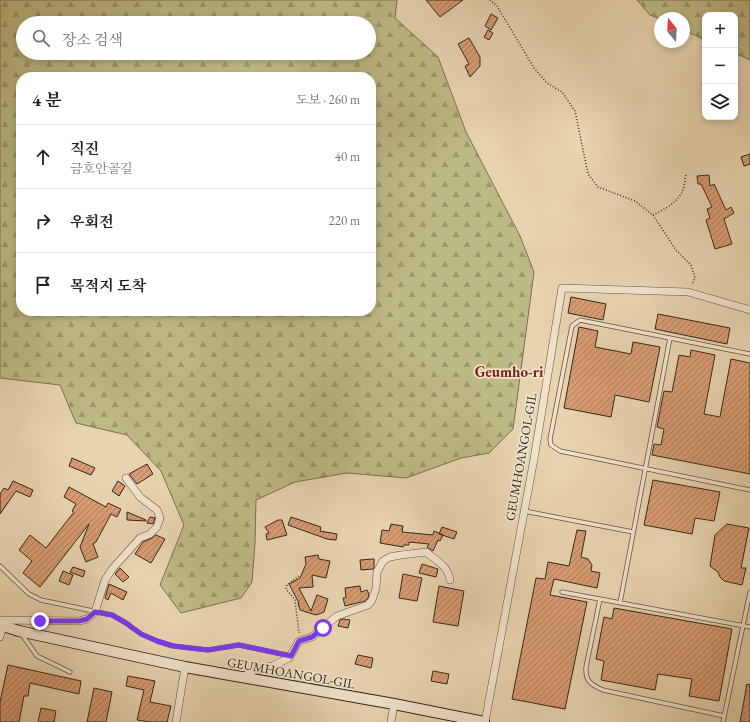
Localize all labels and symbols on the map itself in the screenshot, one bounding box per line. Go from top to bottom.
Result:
north arrow [654,12,690,48]
district label: Geumho-ri [475,362,544,381]
street label: GEUMHOANGOL-GIL [501,391,541,522]
route end [31,612,49,630]
route start [314,619,332,637]
street label: GEUMHOANGOL-GIL [226,653,357,693]

